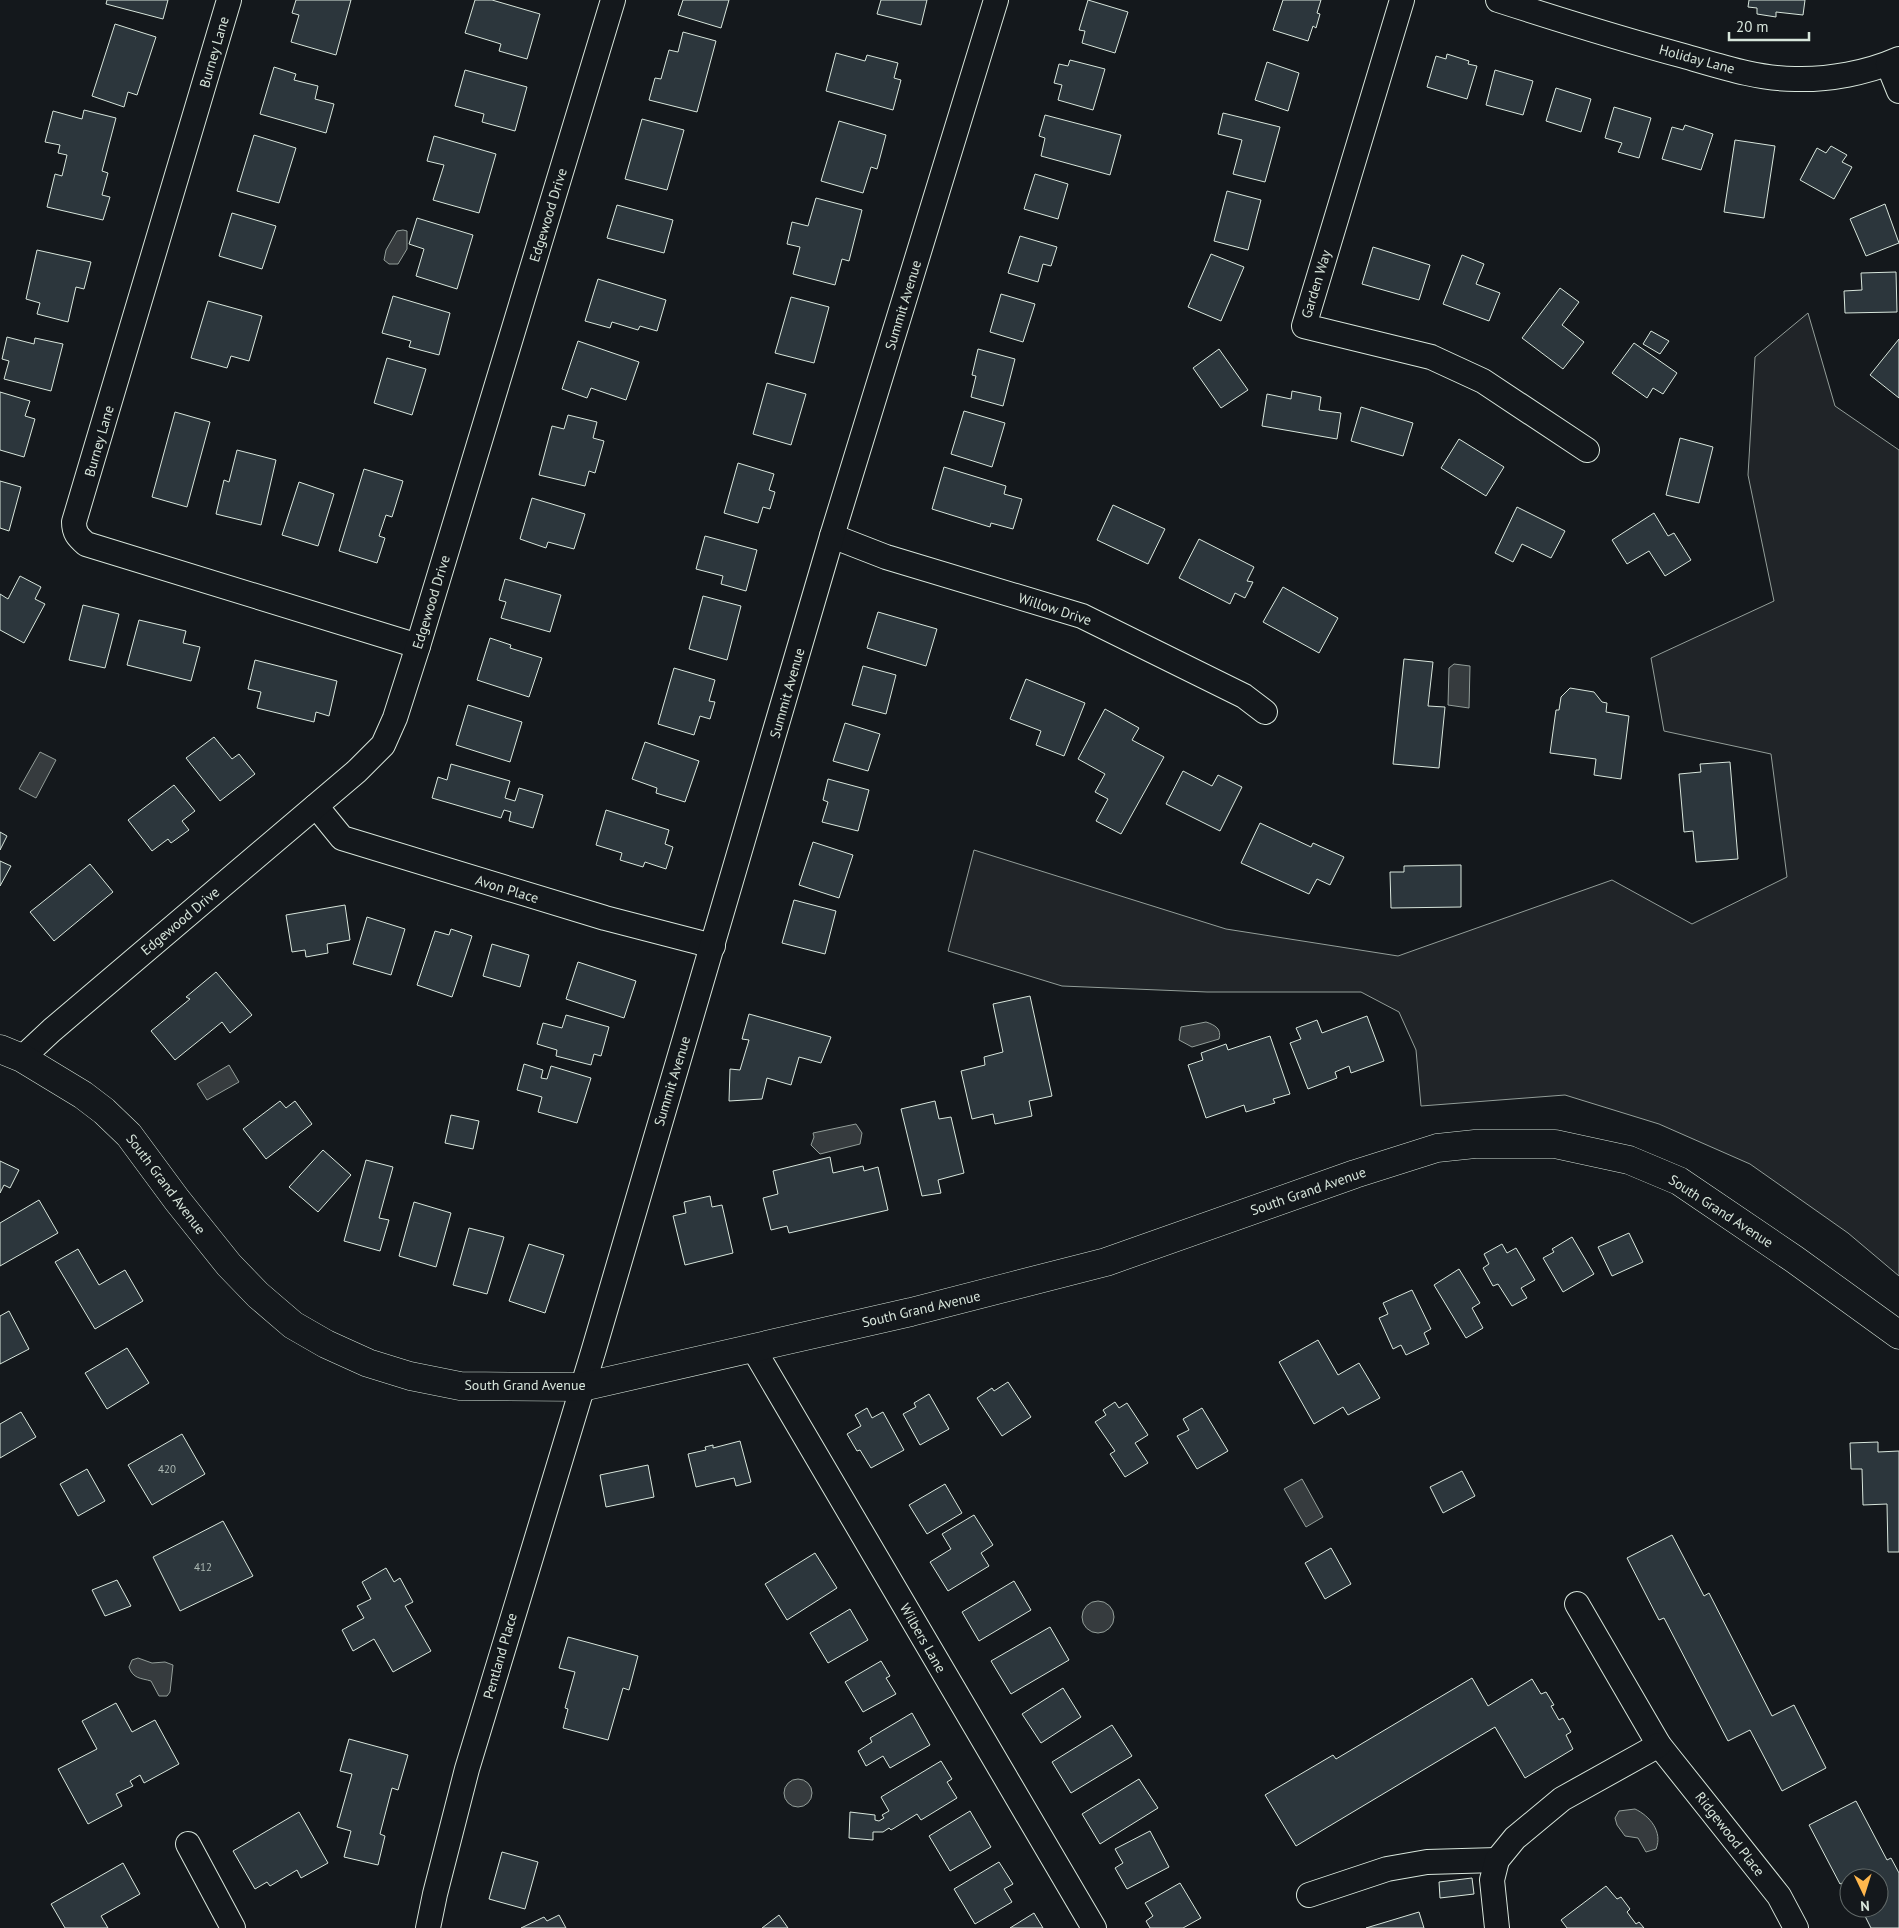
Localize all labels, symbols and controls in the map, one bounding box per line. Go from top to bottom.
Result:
scale bar [1729,10,1809,42]
street label: Burney Lane [195,14,233,90]
text: 20 m [1736,17,1769,36]
street label: Holiday Lane [1657,40,1737,78]
street label: Edgewood Drive [525,166,571,264]
street label: Garden Way [1297,247,1335,320]
street label: Summit Avenue [881,258,925,352]
street label: Burney Lane [80,403,118,479]
street label: Edgewood Drive [408,553,454,651]
street label: Willow Drive [1016,589,1094,629]
street label: Summit Avenue [765,646,809,740]
street label: Avon Place [473,871,541,907]
street label: Edgewood Drive [137,883,223,959]
street label: Summit Avenue [650,1034,694,1128]
street label: South Grand Avenue [122,1130,210,1238]
street label: South Grand Avenue [1248,1163,1368,1219]
street label: South Grand Avenue [1665,1170,1777,1252]
street label: South Grand Avenue [860,1287,982,1331]
street label: South Grand Avenue [464,1376,586,1394]
house number: 420 [158,1462,176,1476]
house number: 412 [194,1560,212,1574]
street label: Wilbers Lane [896,1600,950,1676]
street label: Pentland Place [479,1611,521,1701]
street label: Ridgewood Place [1691,1788,1769,1880]
north arrow [1839,1868,1889,1918]
text: N [1860,1897,1870,1915]

